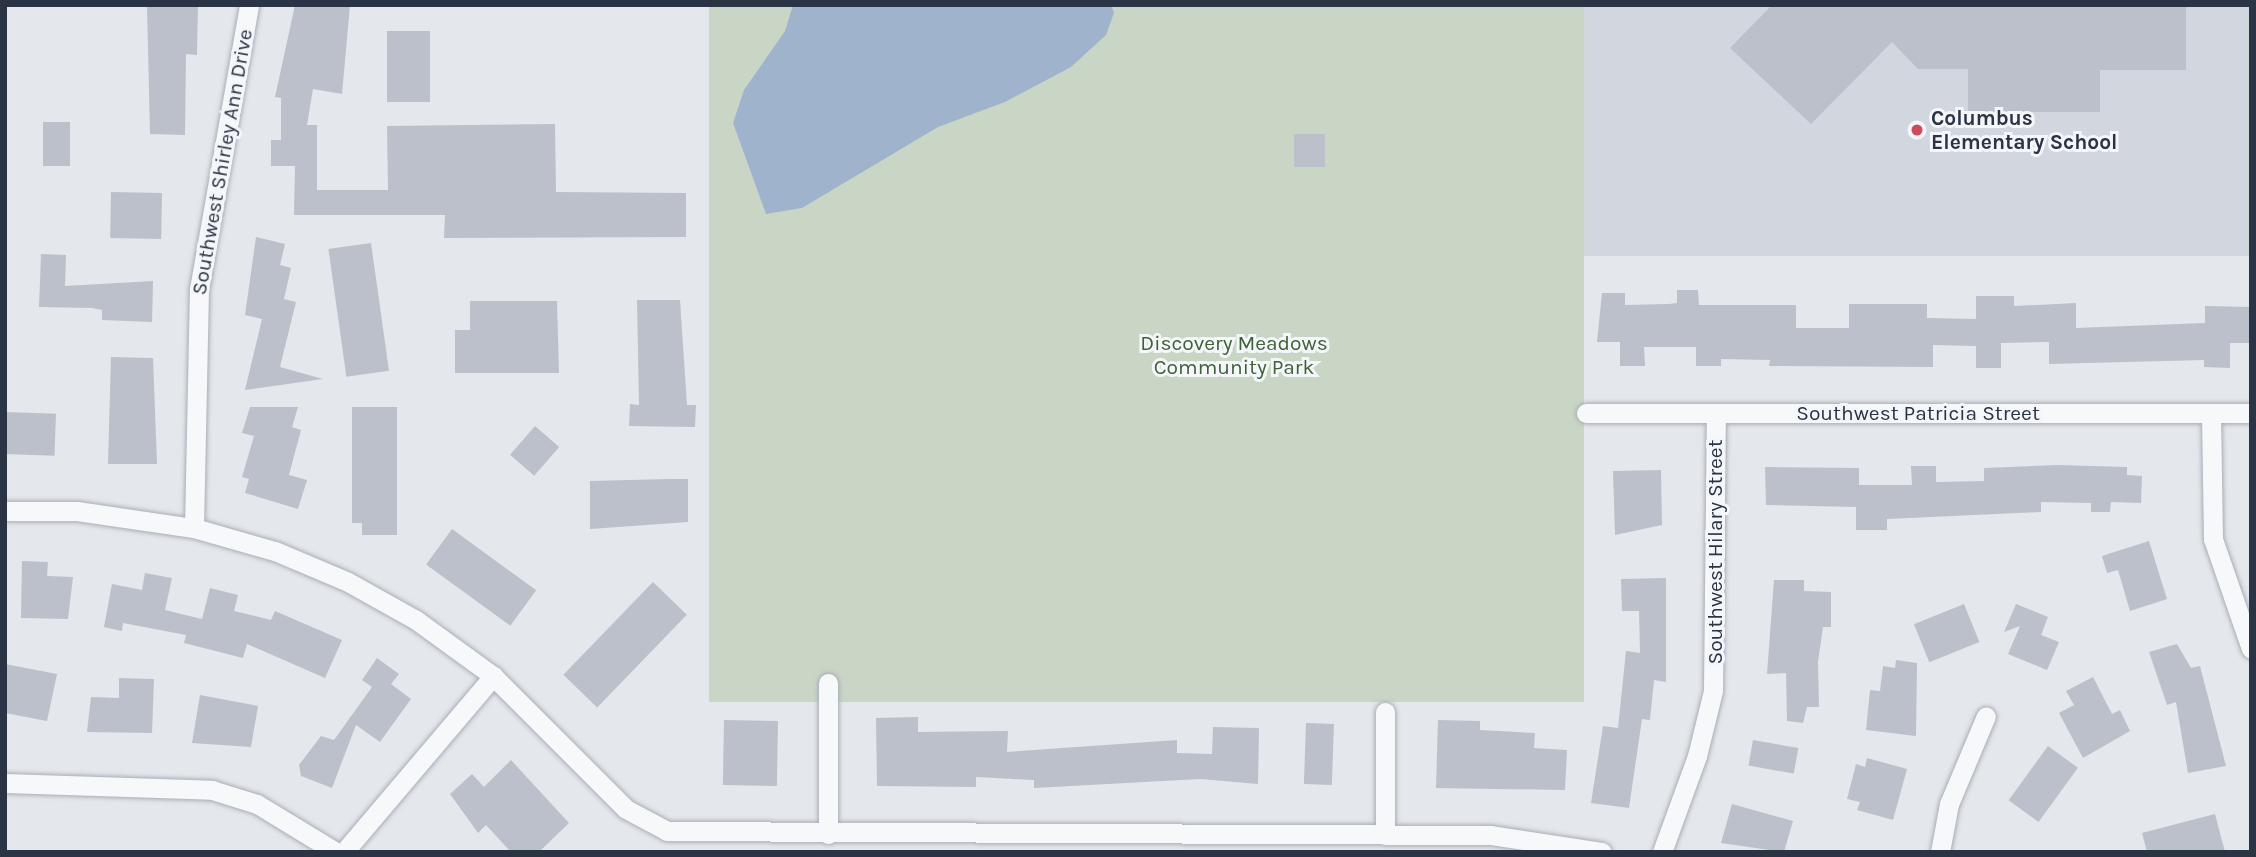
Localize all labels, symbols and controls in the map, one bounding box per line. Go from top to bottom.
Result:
street label: Southwest Shirley Ann Drive [186,27,258,297]
place label: Columbus Elementary School [1931,105,2117,155]
marker: Columbus Elementary School [1909,122,1925,138]
park label: Discovery Meadows Community Park [1140,330,1328,380]
street label: Southwest Patricia Street [1796,400,2040,426]
street label: Southwest Hilary Street [1702,439,1728,665]

